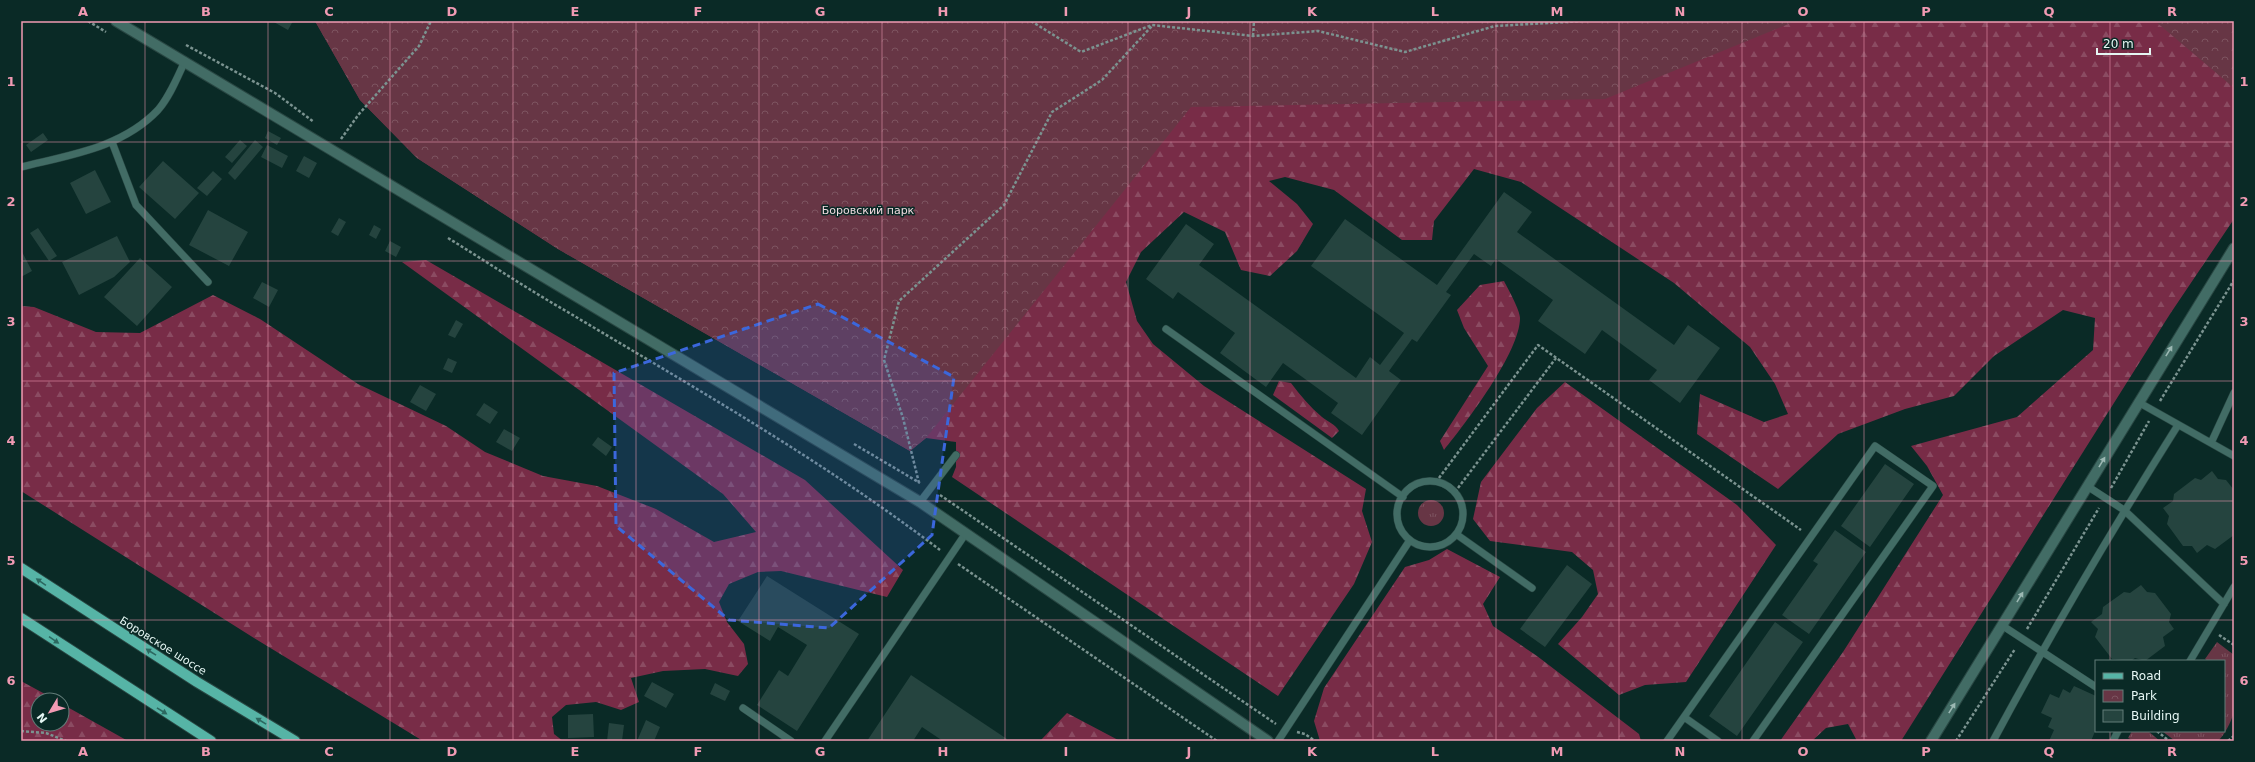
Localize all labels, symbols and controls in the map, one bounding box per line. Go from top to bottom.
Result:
text: A [78,4,88,19]
text: B [201,4,211,19]
text: C [324,4,334,19]
text: D [447,4,458,19]
text: E [571,4,579,19]
text: F [694,4,702,19]
text: G [815,4,825,19]
text: H [938,4,948,19]
text: I [1064,4,1068,19]
text: J [1186,4,1191,19]
text: K [1307,4,1318,19]
text: L [1431,4,1439,19]
text: M [1551,4,1563,19]
text: N [1675,4,1685,19]
text: O [1797,4,1809,19]
text: P [1921,4,1931,19]
text: Q [2043,4,2055,19]
text: R [2167,4,2177,19]
scale bar [2097,30,2150,56]
text: 20 m [2103,37,2134,51]
text: 1 [6,74,16,89]
text: 1 [2239,74,2249,89]
text: 2 [6,194,16,209]
text: 2 [2239,194,2249,209]
park label: Боровский парк [822,204,915,217]
text: 3 [6,314,16,329]
text: 3 [2239,314,2249,329]
one-way arrow [2166,345,2173,357]
text: 4 [6,433,16,448]
text: 4 [2239,433,2249,448]
one-way arrow [2098,456,2105,468]
text: 5 [6,553,16,568]
text: 5 [2239,553,2249,568]
one-way arrow [36,578,47,586]
one-way arrow [2017,591,2024,603]
street label: Боровское шоссе [117,614,209,678]
one-way arrow [48,636,59,644]
one-way arrow [145,649,157,656]
legend [2095,660,2225,732]
text: Road [2131,669,2161,683]
text: 6 [6,673,16,688]
text: 6 [2239,673,2249,688]
text: Park [2131,689,2157,703]
north arrow [30,692,70,732]
one-way arrow [1948,703,1956,713]
one-way arrow [157,707,167,715]
text: Building [2131,709,2180,723]
text: N [35,710,50,725]
one-way arrow [255,717,267,724]
text: A [78,744,88,759]
text: B [201,744,211,759]
text: C [324,744,334,759]
text: D [447,744,458,759]
text: E [571,744,579,759]
text: F [694,744,702,759]
text: G [815,744,825,759]
text: H [938,744,948,759]
text: I [1064,744,1068,759]
text: J [1186,744,1191,759]
text: K [1307,744,1318,759]
text: L [1431,744,1439,759]
text: M [1551,744,1563,759]
text: N [1675,744,1685,759]
text: O [1797,744,1809,759]
text: P [1921,744,1931,759]
text: Q [2043,744,2055,759]
text: R [2167,744,2177,759]

